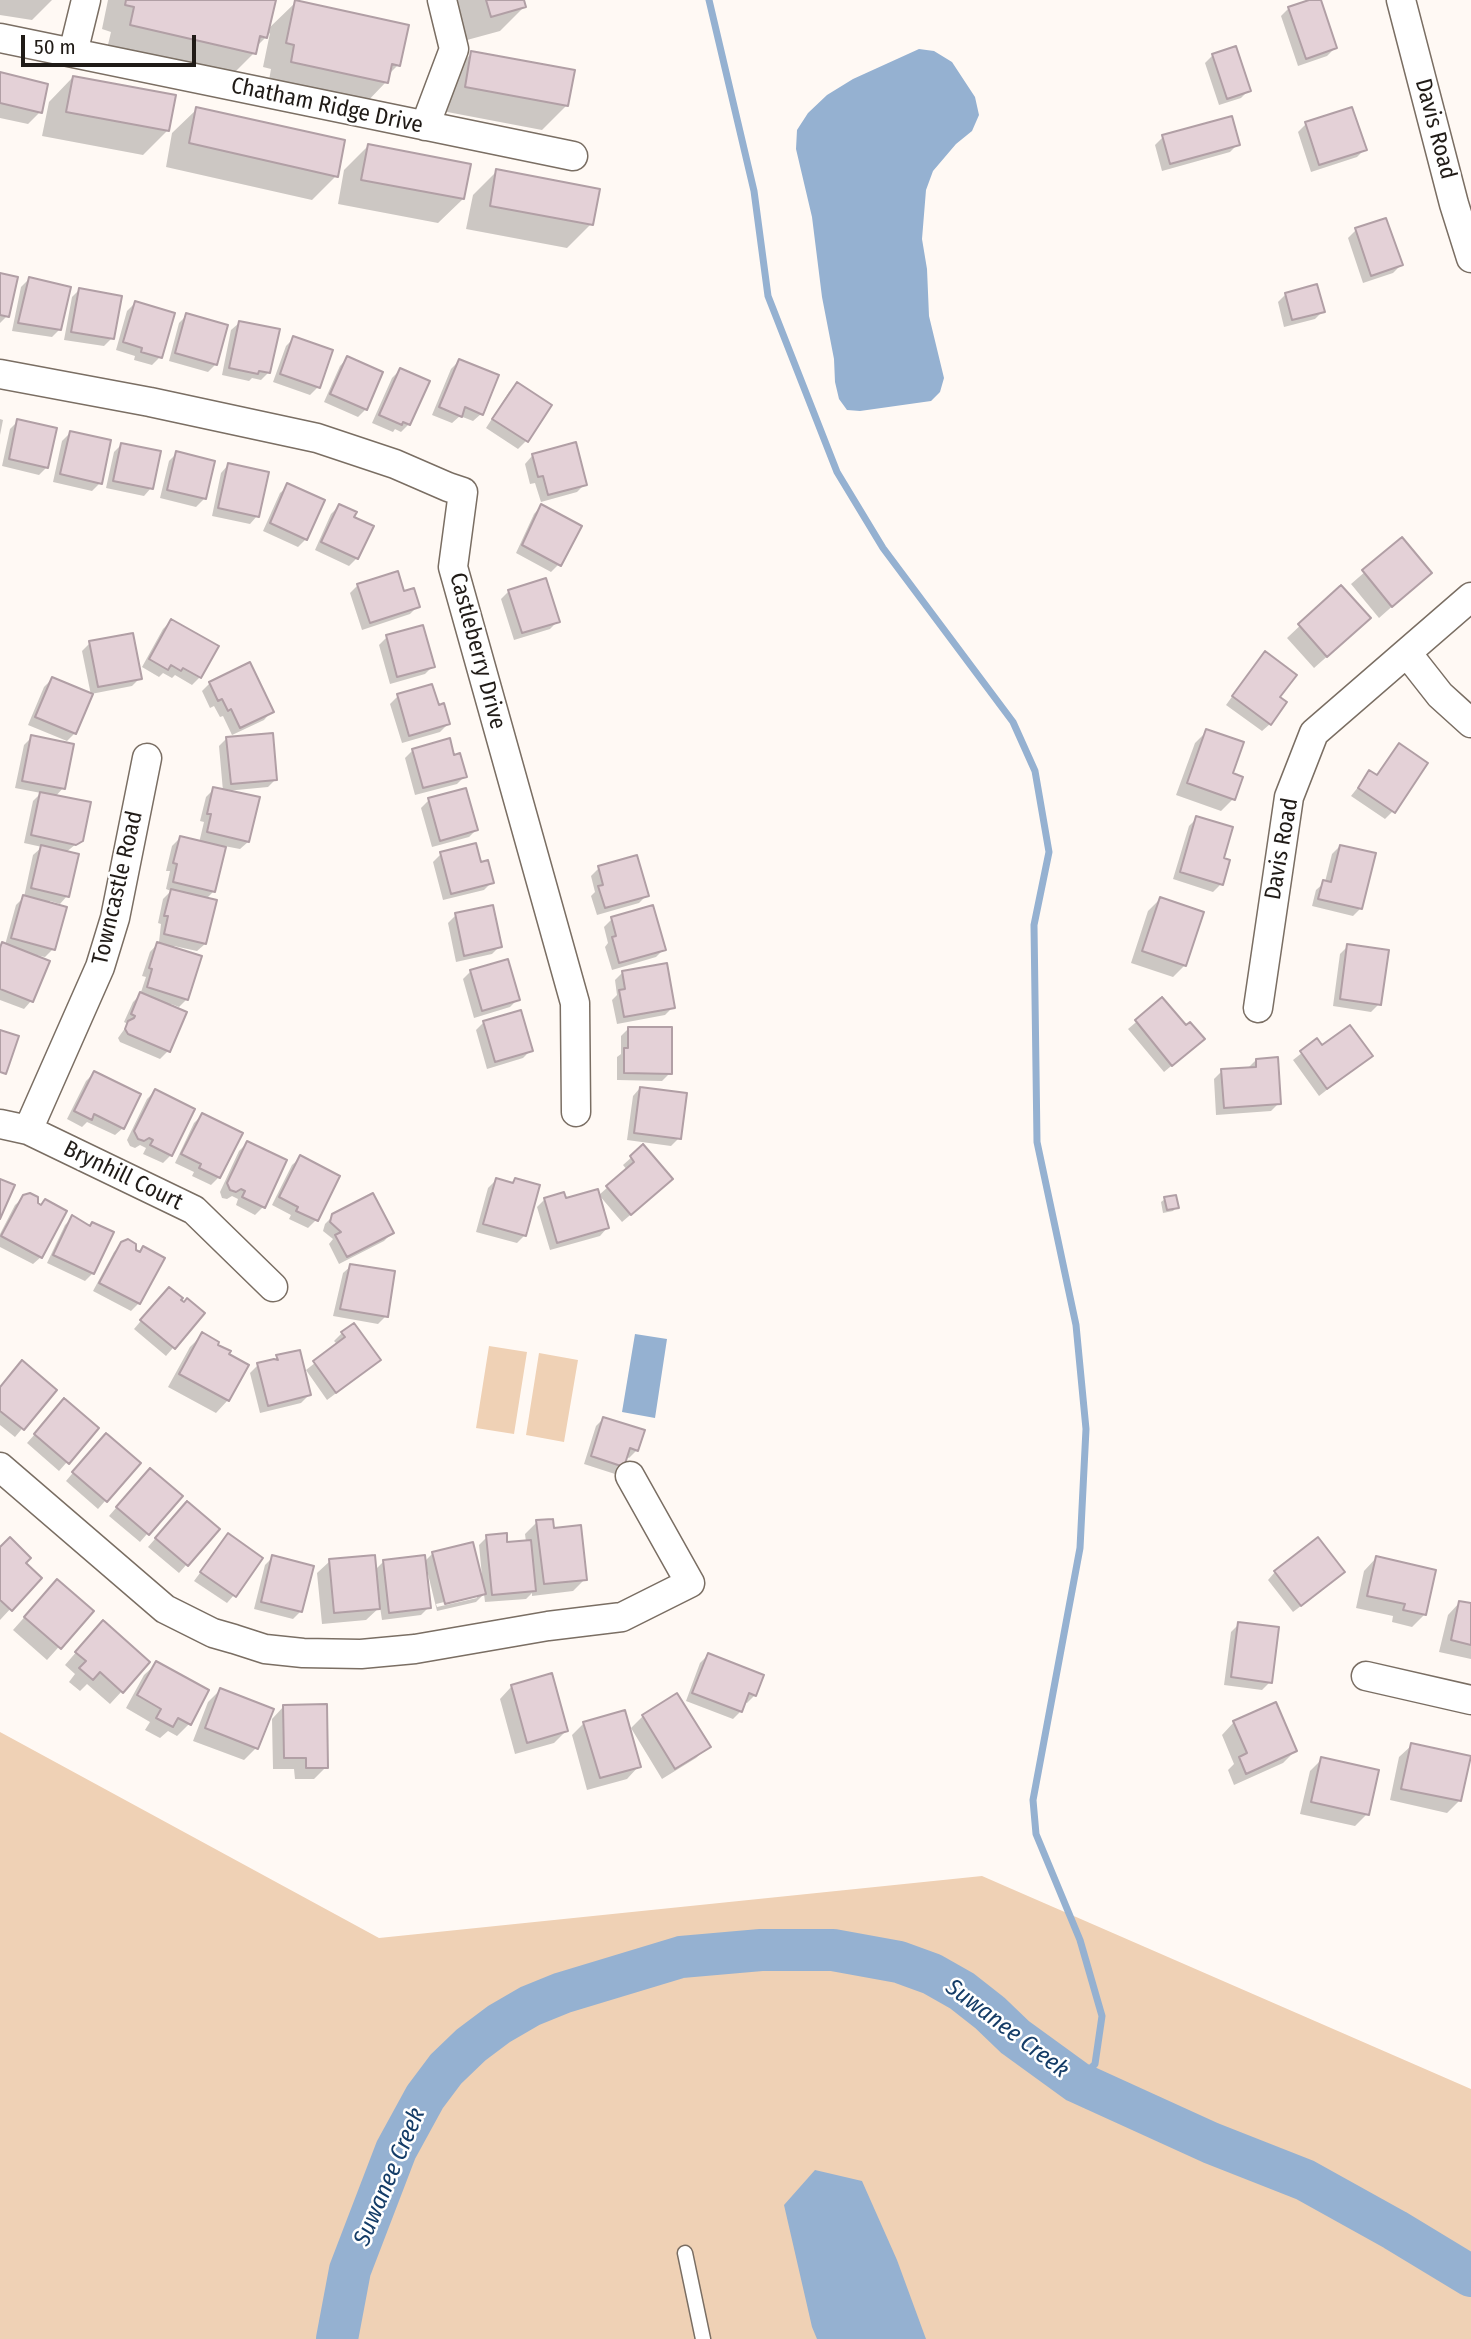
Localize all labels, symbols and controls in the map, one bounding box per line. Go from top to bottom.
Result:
scale bar [24,21,200,65]
text: 50 m [34,34,76,60]
street label: Chatham Ridge Drive [229,72,425,140]
street label: Davis Road [1408,76,1462,182]
street label: Castleberry Drive [443,570,511,732]
street label: Davis Road [1259,796,1305,902]
street label: Towncastle Road [87,808,149,968]
street label: Brynhill Court [59,1135,187,1217]
water label: Suwanee Creek [940,1973,1074,2085]
water label: Suwanee Creek [348,2104,432,2250]

